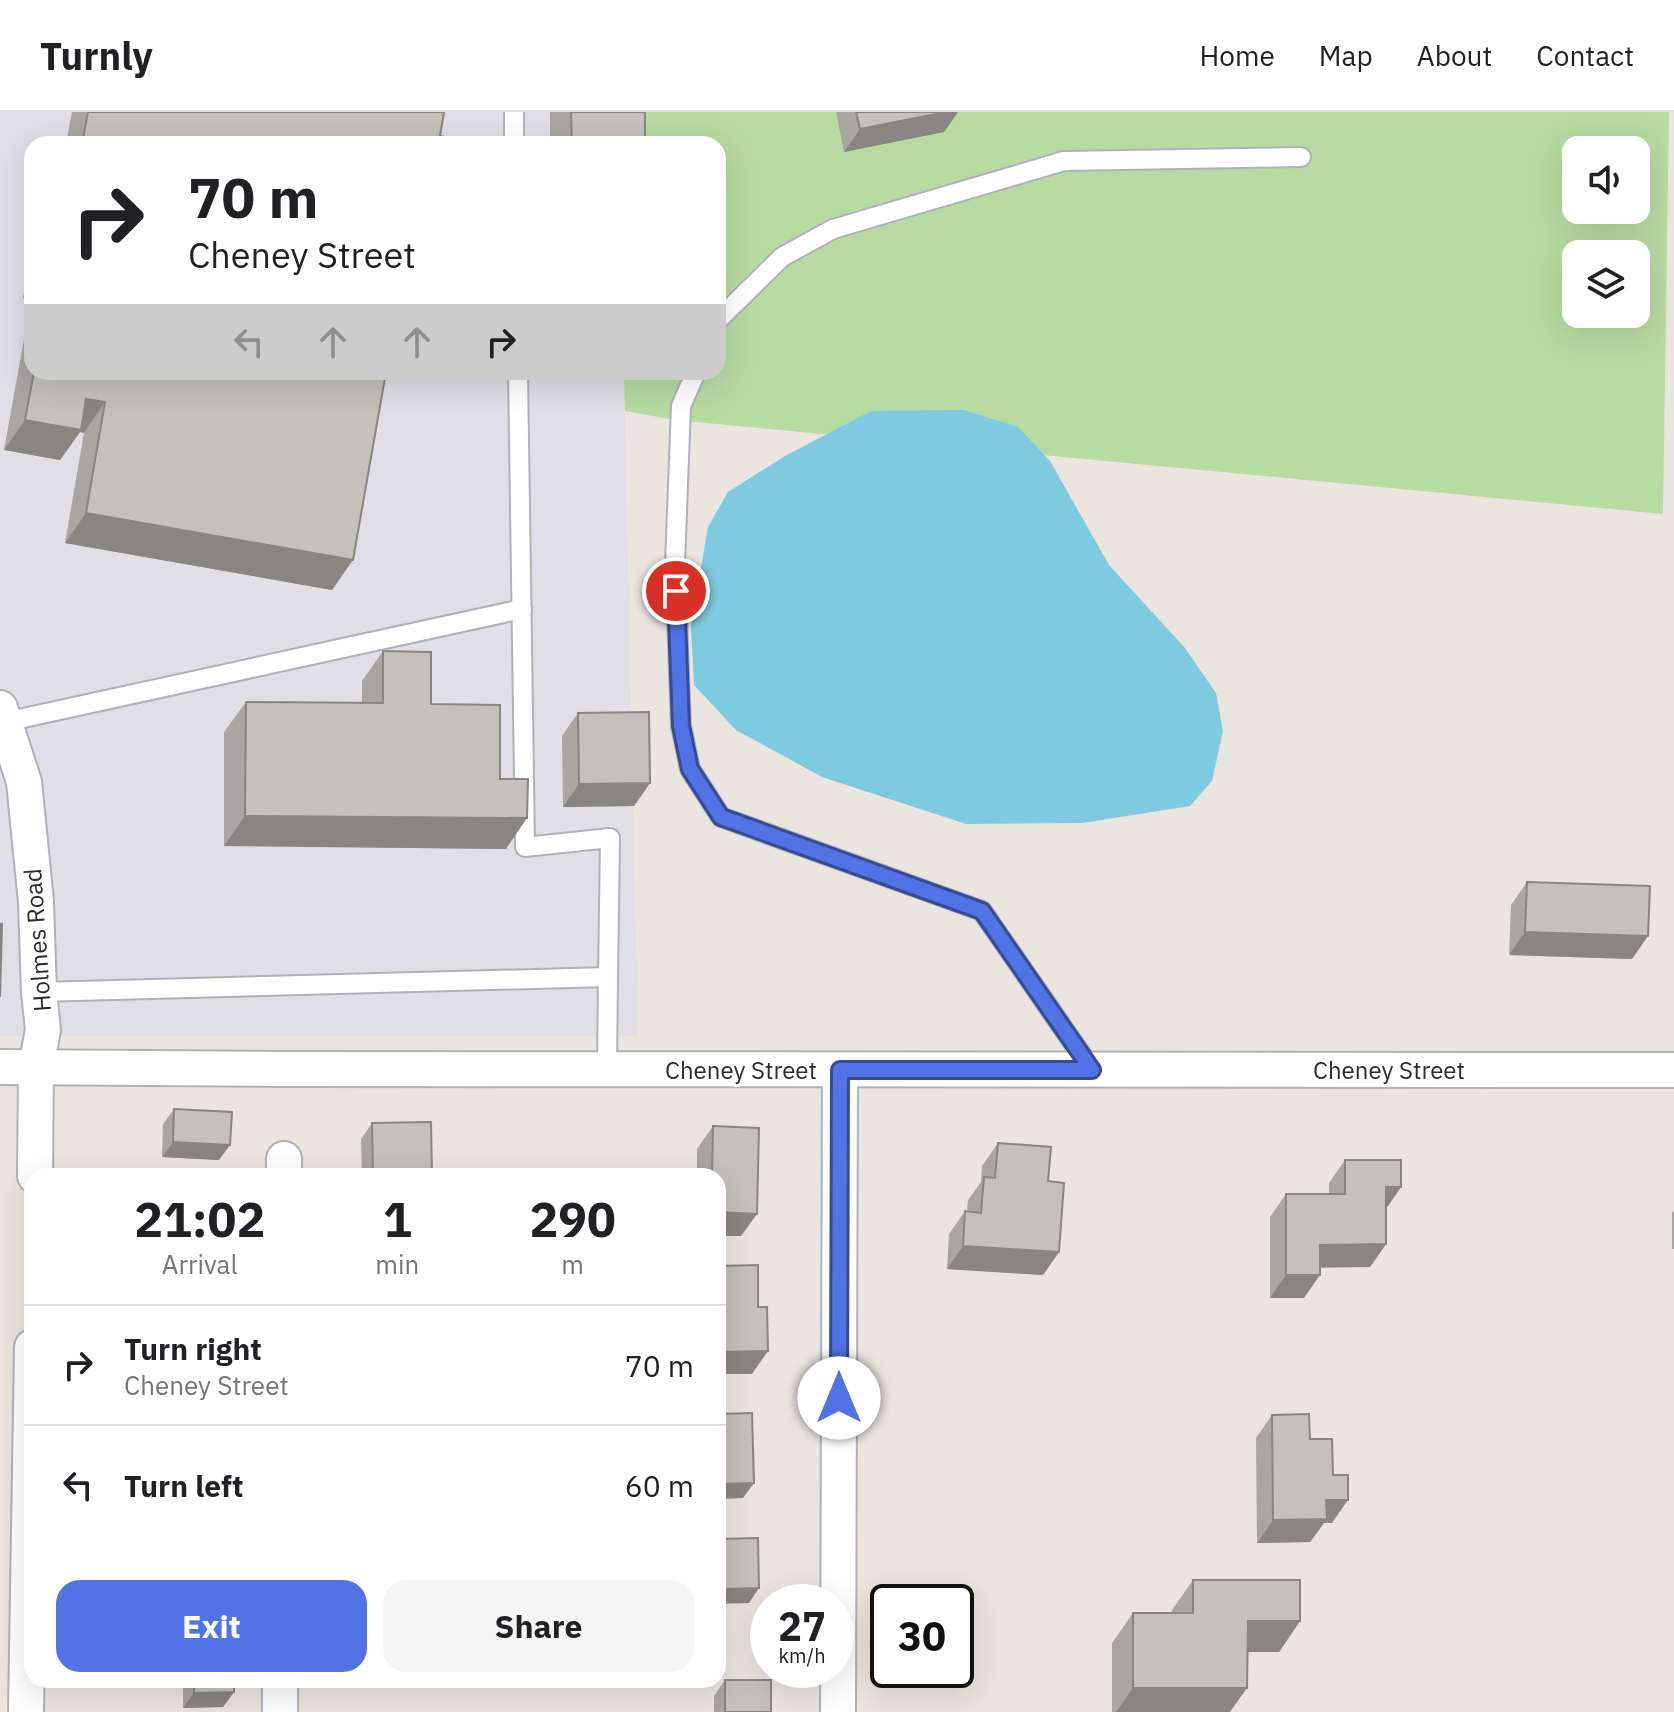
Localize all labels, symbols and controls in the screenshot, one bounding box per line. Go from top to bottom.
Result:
text: Turnly [40,31,153,80]
text: Home [1199,37,1275,74]
text: Map [1319,37,1373,74]
text: About [1417,37,1492,74]
text: Contact [1536,37,1634,74]
map controls [1562,136,1650,328]
button: sound [1562,136,1650,224]
text: 70 m [188,161,318,233]
icon: right [56,168,160,272]
text: Cheney Street [188,231,416,278]
button: layers [1562,240,1650,328]
icon: left [227,320,271,364]
icon: ahead [311,320,355,364]
icon: ahead [395,320,439,364]
icon: right [479,320,523,364]
pin [642,557,710,625]
icon: arrive [654,569,698,613]
street label: Holmes Road [16,867,58,1013]
street label: Cheney Street [665,1054,817,1086]
street label: Cheney Street [1313,1054,1465,1086]
text: 21:02 [134,1188,265,1250]
text: 1 [383,1188,412,1250]
text: 290 [529,1188,616,1250]
text: Arrival [162,1247,238,1281]
text: min [375,1247,419,1281]
text: m [561,1247,584,1281]
text: Turn right [124,1329,262,1368]
icon: right [56,1343,100,1387]
text: 70 m [625,1346,694,1385]
position arrow [797,1356,881,1440]
text: Cheney Street [124,1368,289,1402]
icon: left [56,1463,100,1507]
text: Turn left [124,1466,243,1505]
text: 60 m [625,1466,694,1505]
button: Exit [56,1580,367,1672]
button: Share [383,1580,694,1672]
speed limit sign: 30 [870,1584,974,1688]
text: 27 [778,1600,826,1652]
text: km/h [778,1642,826,1669]

